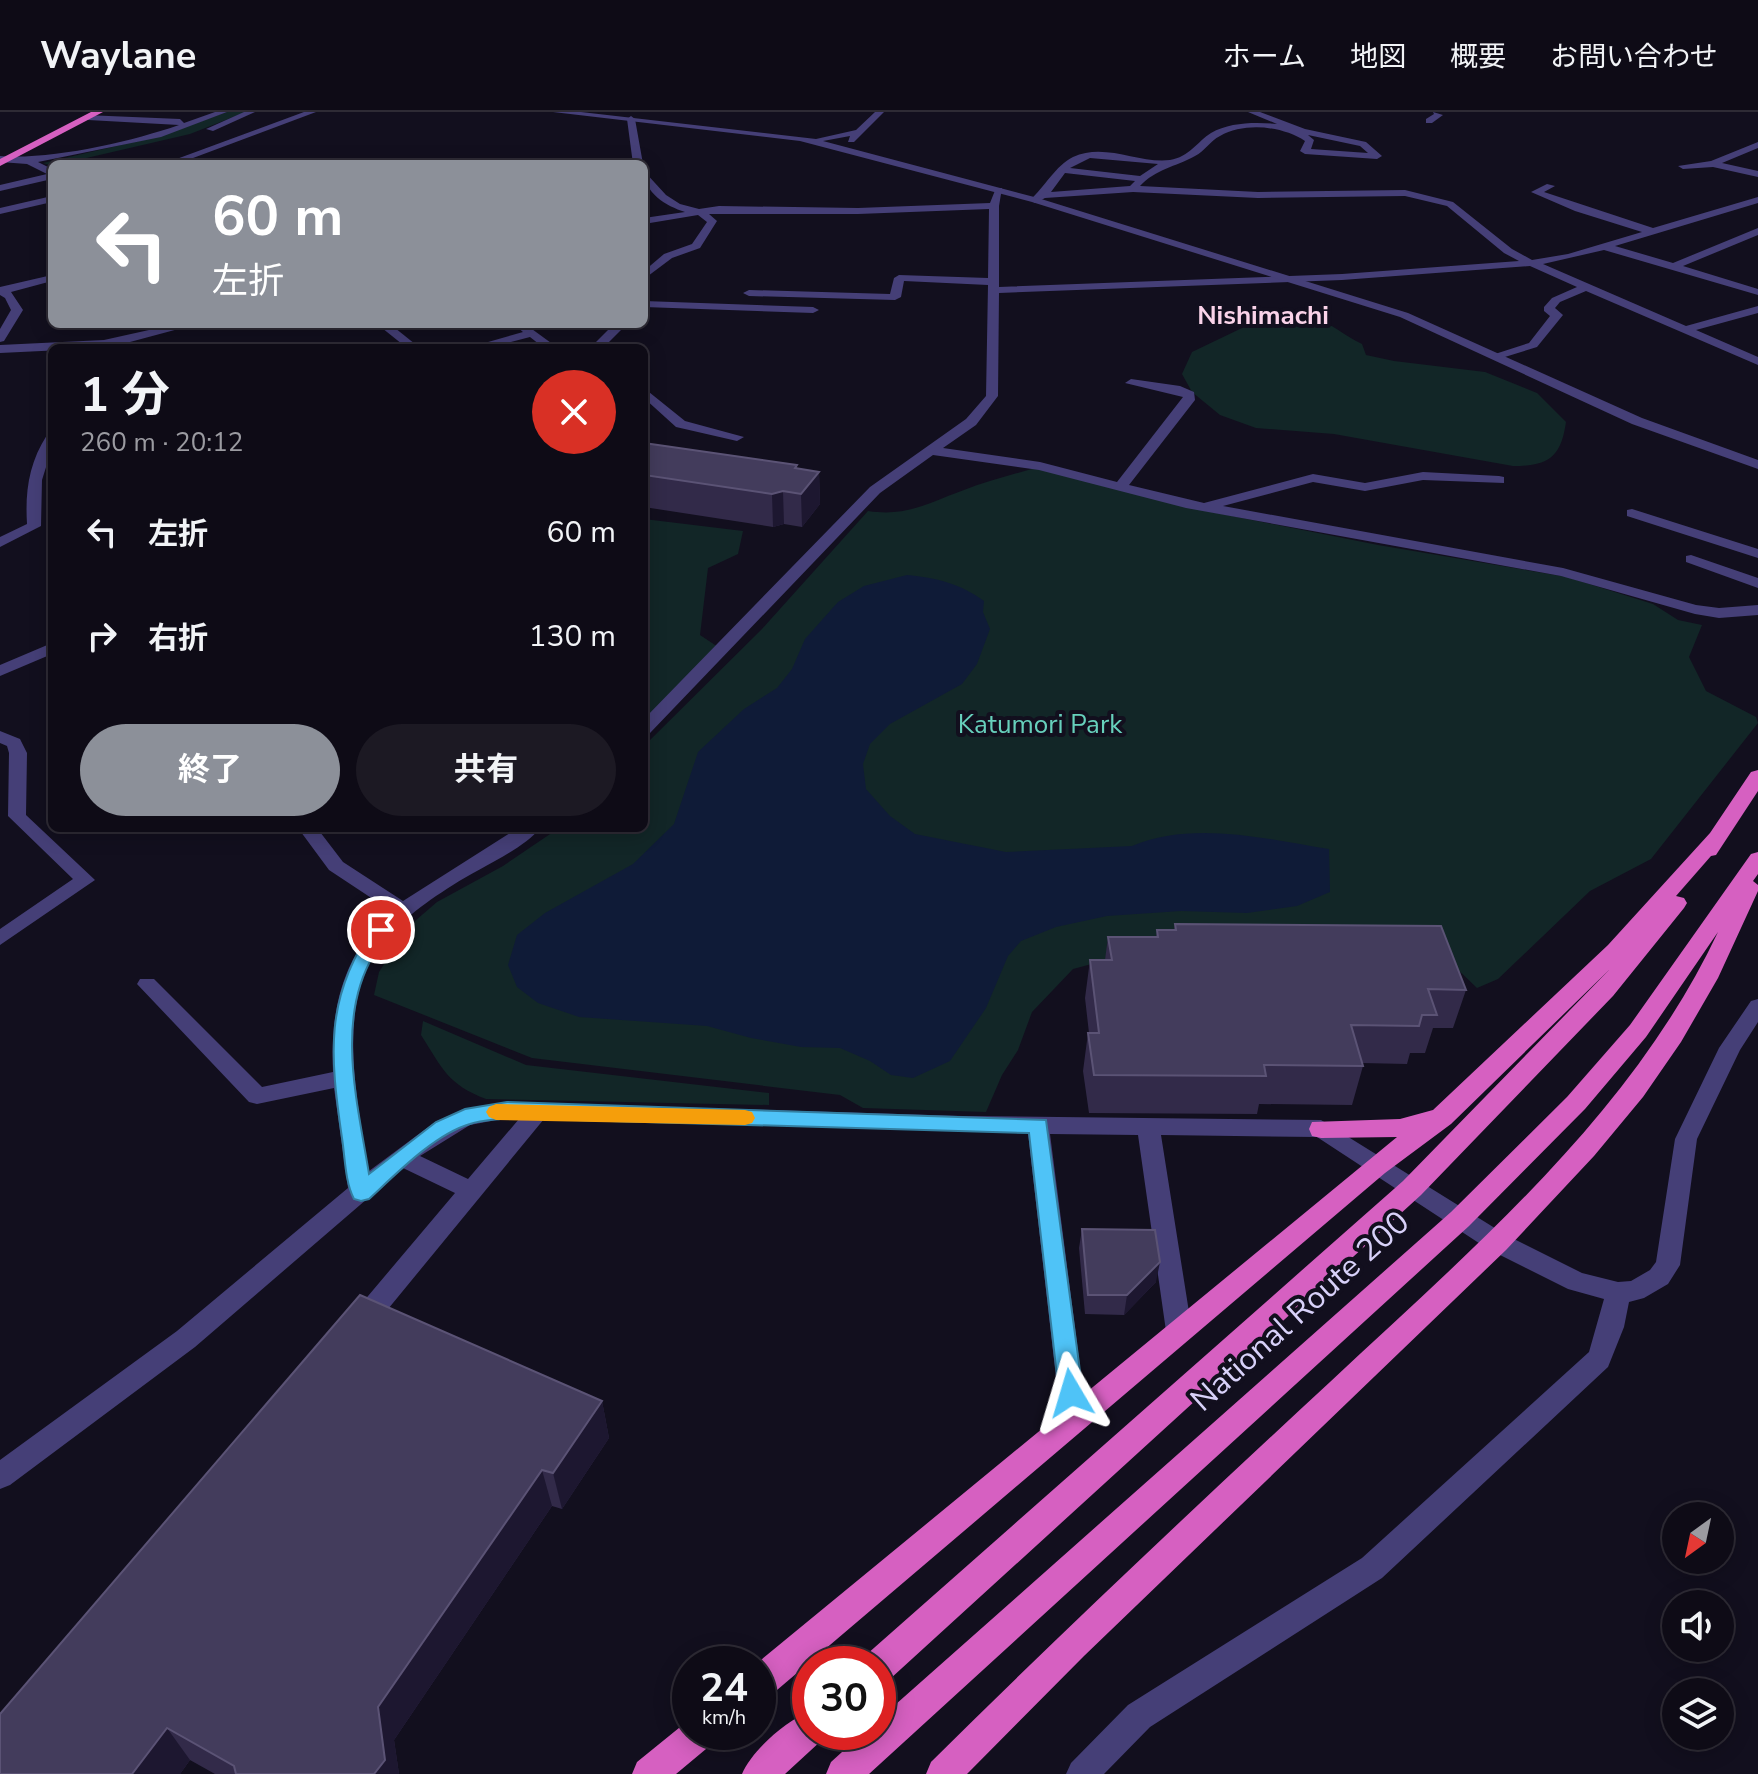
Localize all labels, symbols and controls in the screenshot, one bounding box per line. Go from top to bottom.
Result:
text: Waylane [40,30,196,81]
text: ホーム [1223,38,1306,76]
text: 地図 [1350,38,1406,76]
text: 概要 [1450,38,1506,76]
text: お問い合わせ [1550,38,1718,76]
text: 60 m [212,178,343,255]
icon: left [80,192,184,296]
text: 左折 [212,257,284,306]
district label: Nishimachi [1197,298,1329,333]
text: 1 分 [80,362,170,428]
button: close [532,370,616,454]
text: 260 m · 20:12 [80,425,243,460]
icon: left [80,510,124,554]
text: 60 m [547,512,616,553]
text: 左折 [148,514,208,555]
icon: right [80,614,124,658]
text: 130 m [529,616,616,657]
text: 右折 [148,618,208,659]
park label: Katumori Park [958,707,1123,742]
button: 終了 [80,724,340,816]
button: 共有 [356,724,616,816]
pin [347,896,415,964]
icon: arrive [359,908,403,952]
street label: National Route 200 [1181,1201,1419,1421]
position arrow [1029,1351,1113,1435]
north arrow [1662,1502,1734,1574]
map controls [1662,1502,1734,1750]
button: sound [1662,1590,1734,1662]
speed limit sign: 30 [792,1646,896,1750]
text: 24 [700,1661,748,1715]
button: layers [1662,1678,1734,1750]
text: km/h [702,1704,746,1731]

